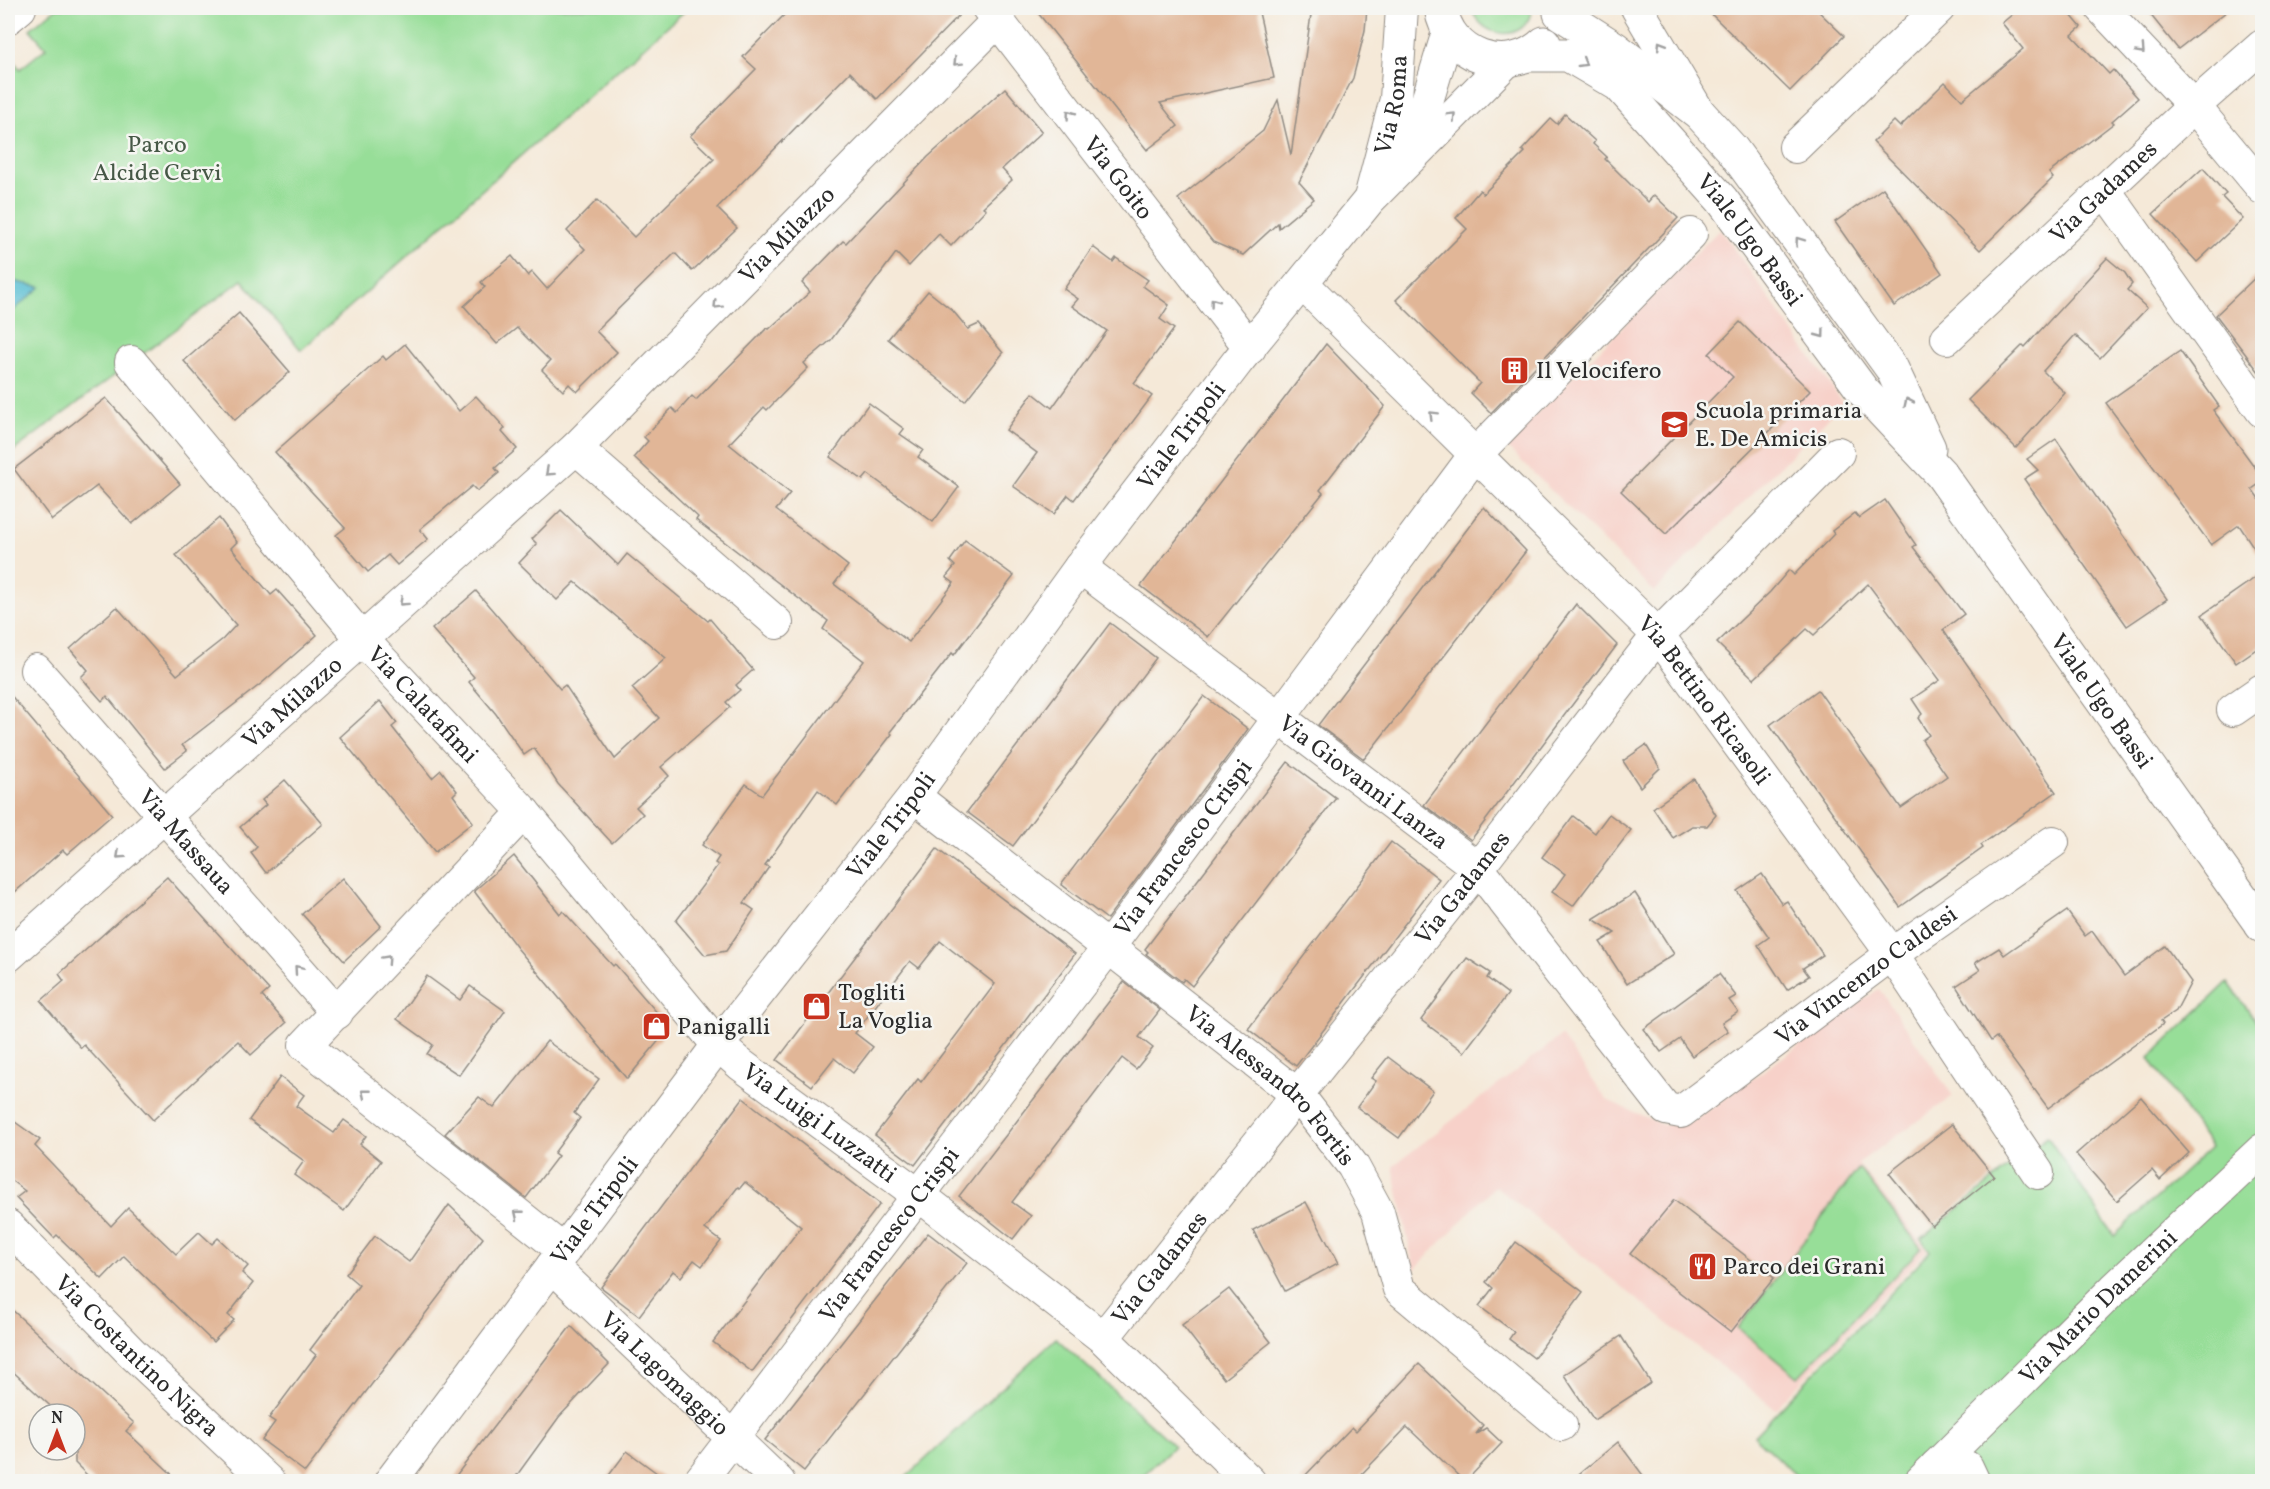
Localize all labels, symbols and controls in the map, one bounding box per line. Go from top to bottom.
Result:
one-way arrow [1657,41,1668,51]
one-way arrow [2134,43,2145,54]
one-way arrow [953,54,964,65]
street label: Via Roma [1367,54,1418,159]
one-way arrow [1577,56,1587,68]
one-way arrow [1066,110,1077,121]
one-way arrow [1445,113,1456,123]
park label: Parco Alcide Cervi [93,129,221,191]
street label: Via Goito [1074,130,1160,228]
street label: Via Gadames [2043,134,2166,252]
street label: Viale Ugo Bassi [1687,167,1810,314]
street label: Via Milazzo [732,179,844,292]
one-way arrow [1795,236,1806,247]
one-way arrow [713,298,724,309]
one-way arrow [1210,298,1221,309]
one-way arrow [1814,327,1825,338]
building icon: Il Velocifero [1499,354,1531,386]
place label: Il Velocifero [1536,355,1662,389]
street label: Viale Tripoli [1130,375,1235,498]
place label: Scuola primaria E. De Amicis [1695,395,1862,457]
one-way arrow [1903,397,1915,408]
school or university icon: Scuola primaria E. De Amicis [1658,408,1690,440]
one-way arrow [1429,411,1440,422]
one-way arrow [545,465,555,476]
one-way arrow [399,595,410,606]
street label: Via Bettino Ricasoli [1628,608,1778,793]
street label: Viale Ugo Bassi [2041,627,2160,776]
street label: Via Calatafimi [358,639,485,772]
street label: Via Milazzo [235,649,351,758]
street label: Via Giovanni Lanza [1270,708,1455,859]
street label: Via Francesco Crispi [1107,753,1262,944]
street label: Viale Tripoli [839,765,945,887]
street label: Via Massaua [129,782,241,903]
street label: Via Gadames [1408,825,1520,953]
one-way arrow [116,848,127,859]
street label: Via Vincenzo Caldesi [1769,898,1965,1055]
one-way arrow [380,955,391,966]
one-way arrow [294,965,305,976]
place label: Togliti La Voglia [838,977,933,1039]
shop icon: Togliti La Voglia [801,990,833,1022]
street label: Via Alessandro Fortis [1177,998,1362,1174]
shop icon: Panigalli [640,1010,672,1042]
place label: Panigalli [677,1011,770,1045]
street label: Via Luigi Luzzatti [734,1056,903,1192]
one-way arrow [361,1089,372,1100]
street label: Via Francesco Crispi [812,1140,969,1331]
street label: Viale Tripoli [544,1150,648,1273]
street label: Via Gadames [1105,1205,1217,1333]
one-way arrow [514,1211,525,1222]
street label: Via Mario Damerini [2012,1223,2186,1393]
restaurant icon: Parco dei Grani [1686,1250,1718,1282]
place label: Parco dei Grani [1723,1251,1885,1285]
street label: Via Costantino Nigra [48,1267,226,1441]
street label: Via Lagomaggio [591,1305,736,1445]
north arrow [27,1402,87,1462]

